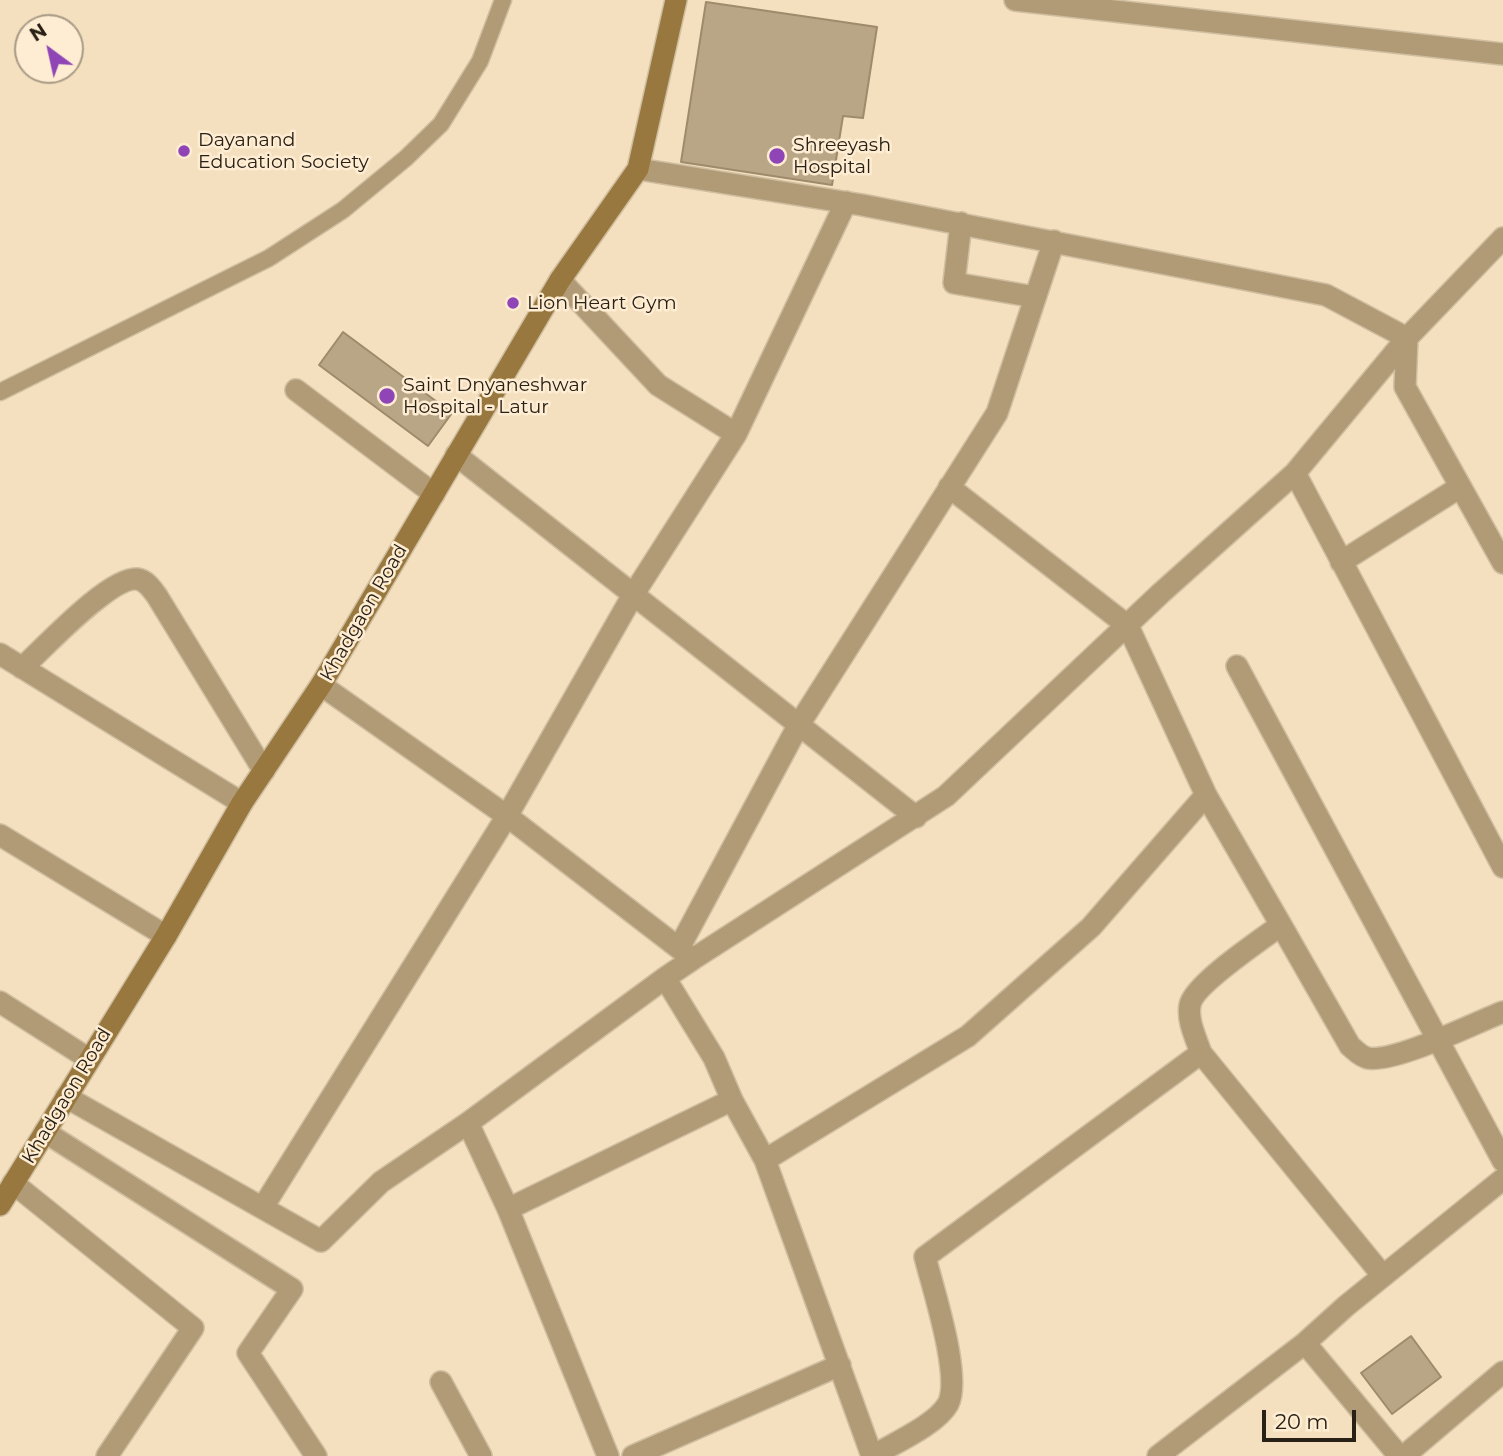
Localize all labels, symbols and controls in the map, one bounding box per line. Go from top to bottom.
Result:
north arrow [14,14,84,84]
text: N [26,19,51,46]
place label: Dayanand Education Society [198,129,369,173]
place label: Shreeyash Hospital [793,134,891,178]
marker: Dayanand Education Society [176,143,192,159]
marker: Shreeyash Hospital [767,146,787,166]
place label: Lion Heart Gym [527,292,677,314]
marker: Lion Heart Gym [505,295,521,311]
place label: Saint Dnyaneshwar Hospital - Latur [403,374,587,418]
marker: Saint Dnyaneshwar Hospital - Latur [377,386,397,406]
street label: Khadgaon Road [316,541,412,685]
street label: Khadgaon Road [18,1024,116,1168]
scale bar [1265,1396,1360,1440]
text: 20 m [1275,1409,1329,1434]

